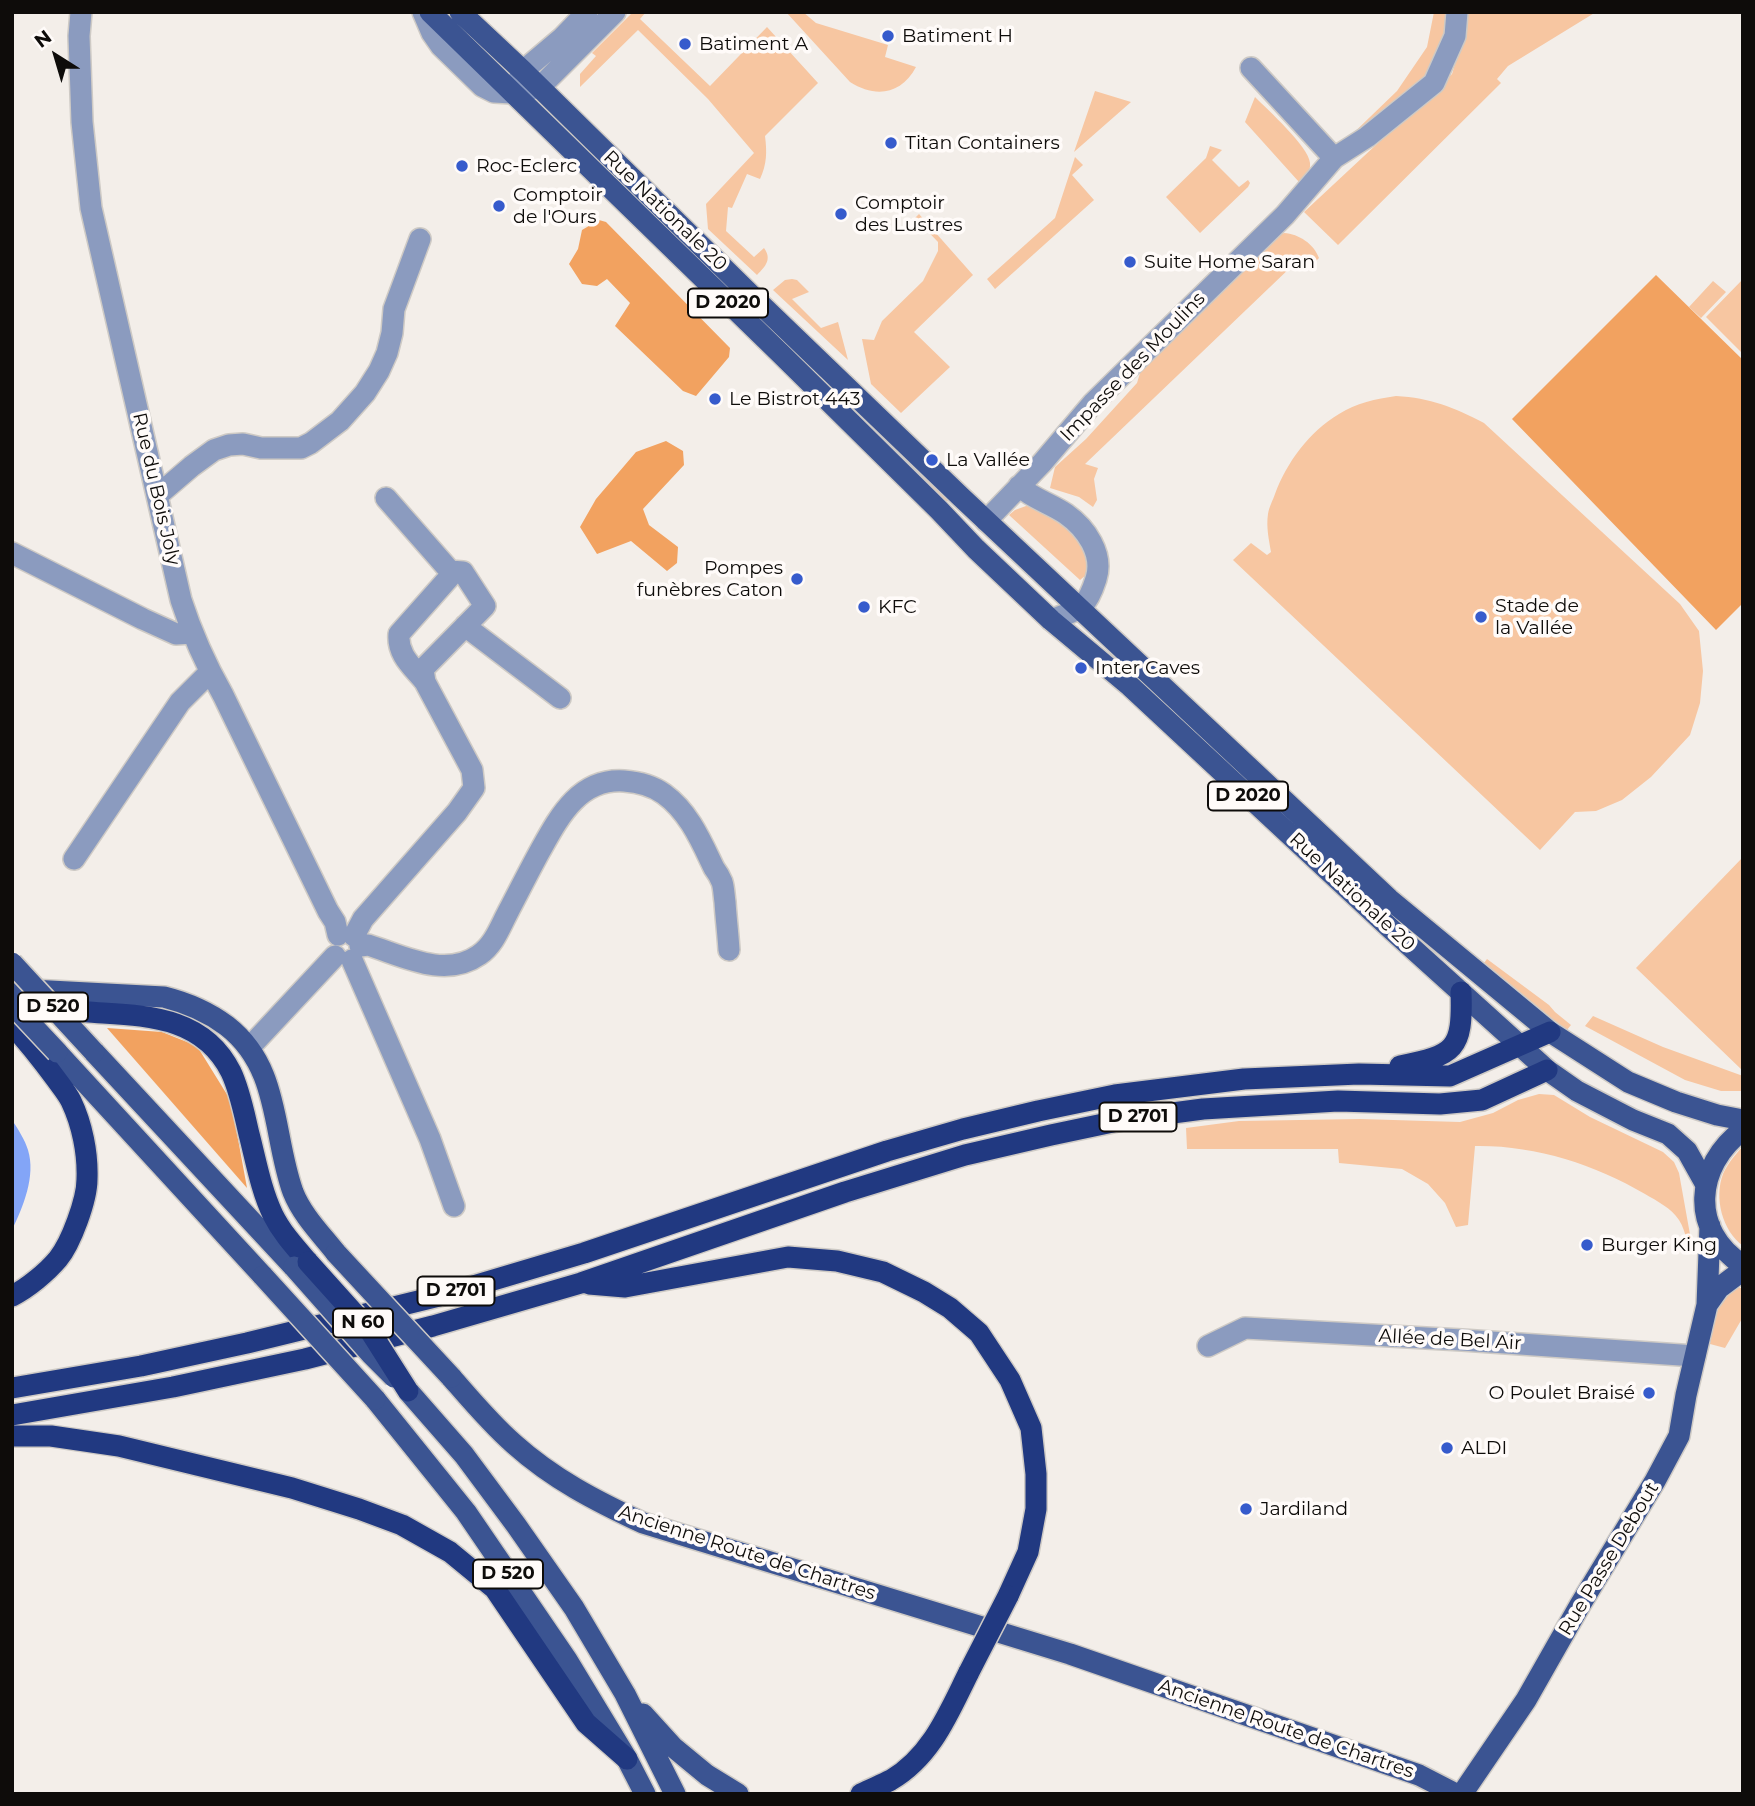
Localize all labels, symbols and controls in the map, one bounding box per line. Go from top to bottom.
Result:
north arrow [21,21,91,91]
text: N [30,25,56,53]
place label: Batiment H [902,25,1013,47]
marker: Batiment H [880,28,896,44]
place label: Batiment A [699,33,808,55]
marker: Batiment A [677,36,693,52]
place label: Titan Containers [905,132,1060,154]
marker: Titan Containers [883,135,899,151]
street label: Rue Nationale 20 [598,146,732,276]
place label: Roc-Eclerc [476,155,577,177]
marker: Roc-Eclerc [454,158,470,174]
place label: Comptoir de l'Ours [513,184,603,228]
place label: Comptoir des Lustres [855,192,963,236]
marker: Comptoir de l'Ours [491,198,507,214]
marker: Comptoir des Lustres [833,206,849,222]
place label: Suite Home Saran [1144,251,1315,273]
marker: Suite Home Saran [1122,254,1138,270]
road number: D 2020 [688,288,768,318]
street label: Impasse des Moulins [1056,288,1210,446]
place label: Le Bistrot 443 [729,388,860,410]
marker: Le Bistrot 443 [707,391,723,407]
street label: Rue du Bois Joly [127,410,185,568]
place label: La Vallée [946,449,1030,471]
marker: La Vallée [924,452,940,468]
place label: Pompes funèbres Caton [637,557,783,601]
marker: Pompes funèbres Caton [789,571,805,587]
place label: Stade de la Vallée [1495,595,1579,639]
place label: KFC [878,596,917,618]
marker: KFC [856,599,872,615]
marker: Stade de la Vallée [1473,609,1489,625]
place label: Inter Caves [1095,657,1200,679]
marker: Inter Caves [1073,660,1089,676]
road number: D 2020 [1208,782,1288,810]
street label: Rue Nationale 20 [1285,828,1419,956]
road number: D 520 [18,992,88,1022]
road number: D 2701 [1100,1102,1176,1132]
place label: Burger King [1601,1234,1717,1256]
marker: Burger King [1579,1237,1595,1253]
road number: D 2701 [418,1276,494,1306]
road number: N 60 [333,1308,393,1338]
street label: Allée de Bel Air [1378,1325,1522,1355]
place label: O Poulet Braisé [1488,1382,1635,1404]
marker: O Poulet Braisé [1641,1385,1657,1401]
place label: ALDI [1461,1437,1507,1459]
marker: ALDI [1439,1440,1455,1456]
street label: Rue Passe Debout [1554,1478,1664,1640]
place label: Jardiland [1260,1498,1348,1520]
street label: Ancienne Route de Chartres [616,1501,878,1605]
marker: Jardiland [1238,1501,1254,1517]
road number: D 520 [473,1560,543,1588]
street label: Ancienne Route de Chartres [1155,1675,1417,1783]

